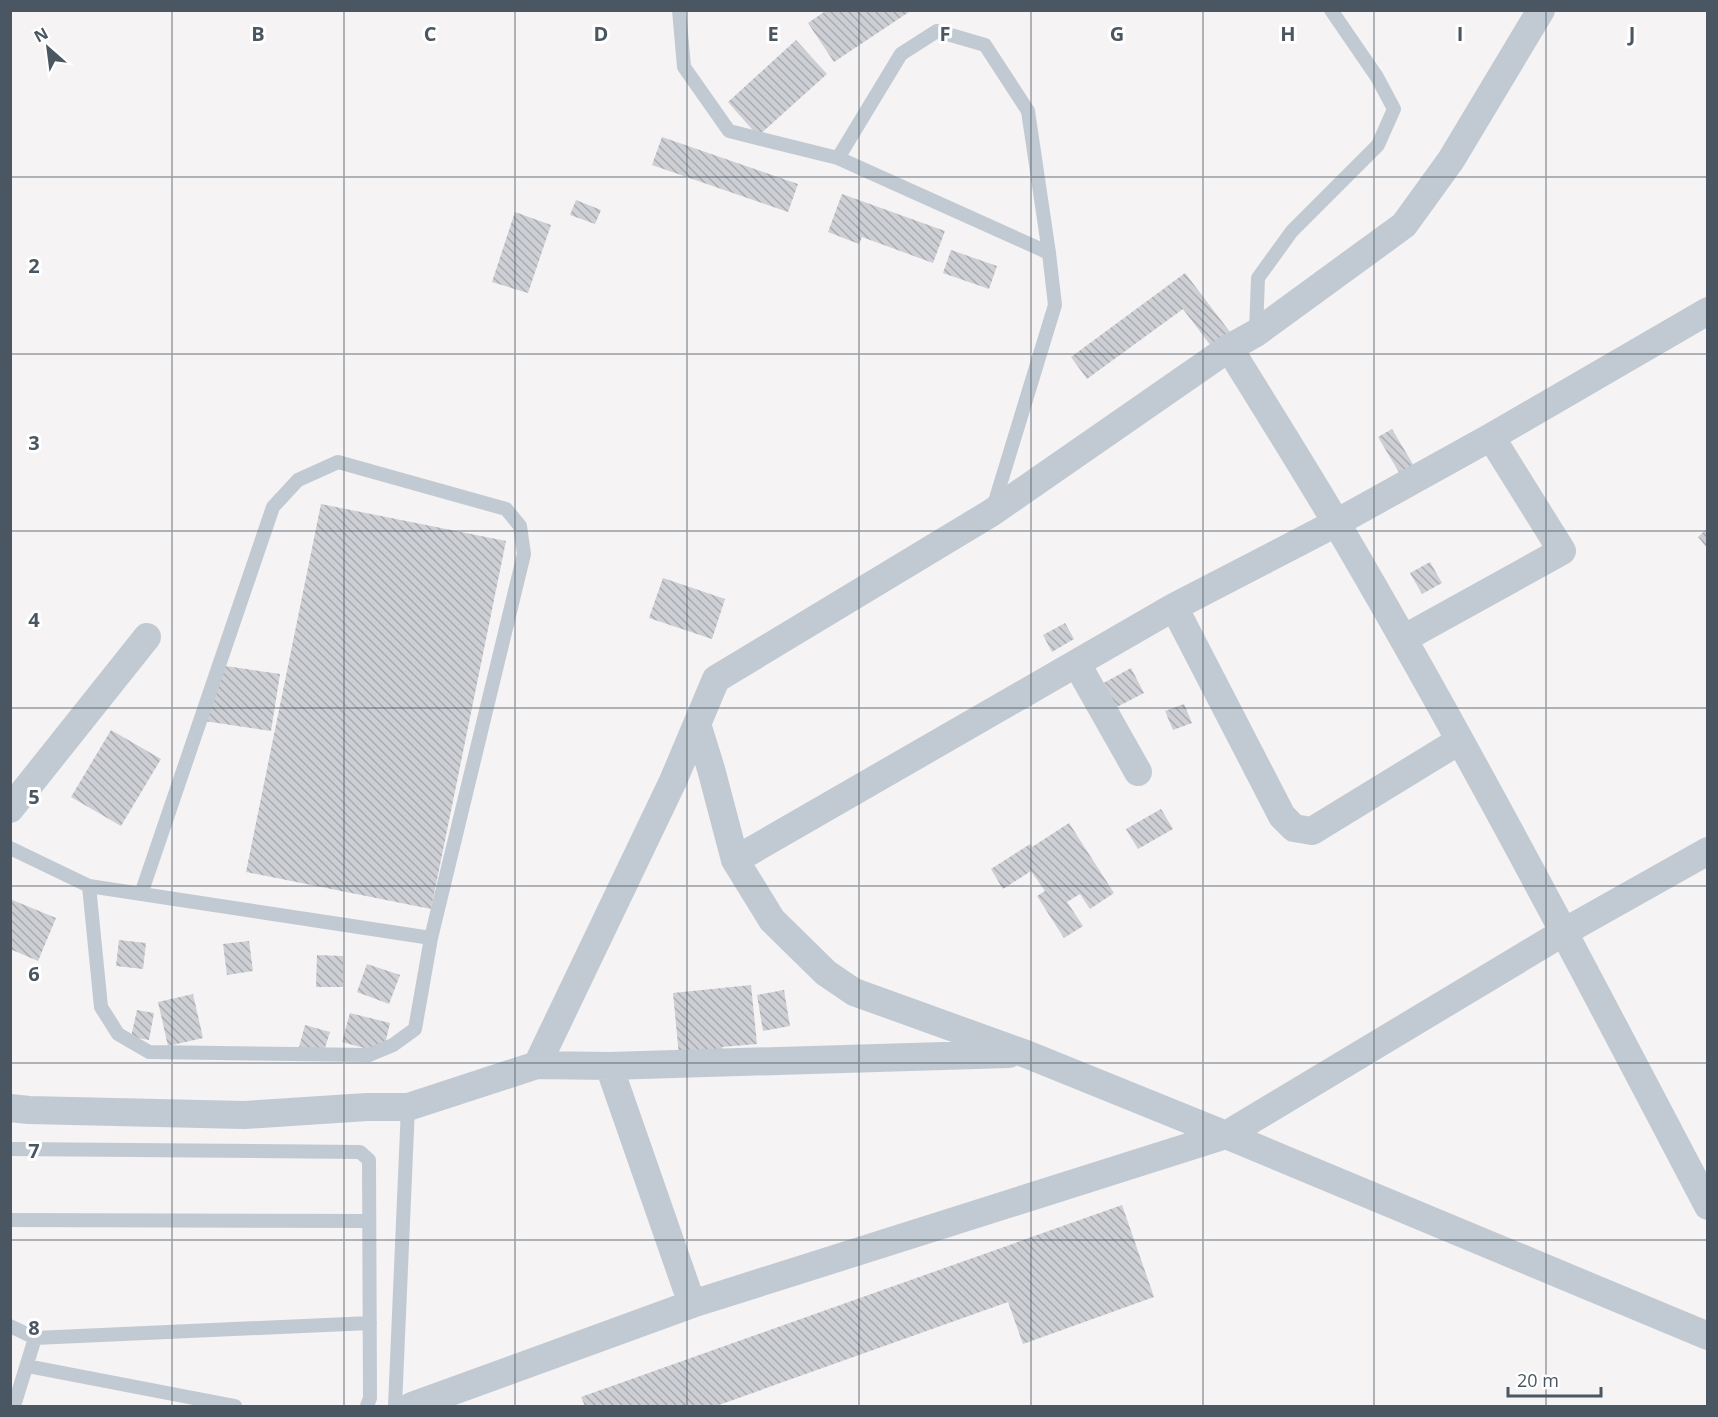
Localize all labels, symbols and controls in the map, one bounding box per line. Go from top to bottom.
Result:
north arrow [18,18,78,78]
text: B [251,20,265,47]
text: C [424,20,437,47]
text: D [594,20,608,47]
text: E [767,20,779,47]
text: F [940,20,950,47]
text: G [1110,20,1124,47]
text: H [1280,20,1296,47]
text: I [1457,20,1463,47]
text: J [1627,20,1635,47]
text: N [30,22,52,48]
text: 2 [28,252,40,279]
text: 3 [28,429,40,456]
text: 4 [28,606,40,633]
text: 5 [28,783,40,810]
text: 6 [28,960,40,987]
text: 7 [28,1137,40,1164]
text: 8 [28,1314,40,1341]
scale bar [1508,1360,1601,1398]
text: 20 m [1517,1368,1559,1392]

